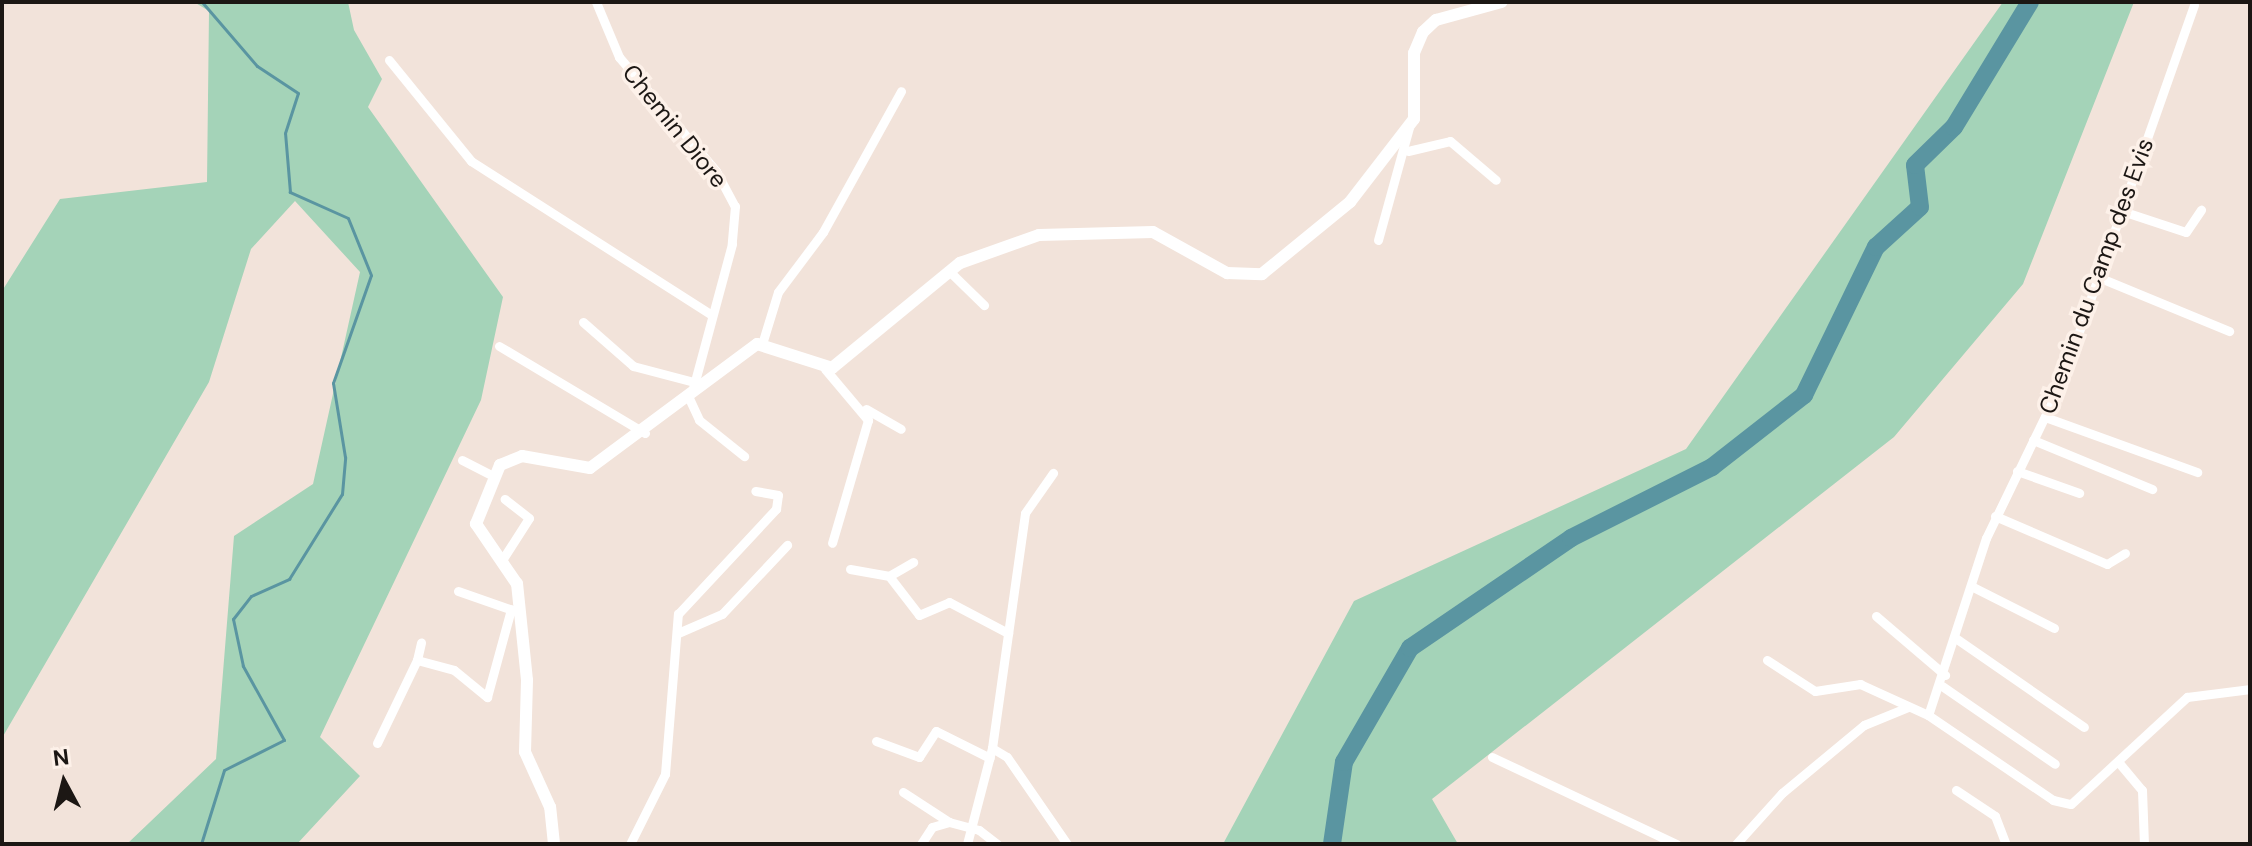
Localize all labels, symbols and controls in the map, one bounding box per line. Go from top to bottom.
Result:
street label: Chemin Diore [616,58,734,194]
street label: Chemin du Camp des Evis [2033,134,2159,418]
north arrow [24,742,104,822]
text: N [51,742,71,773]

